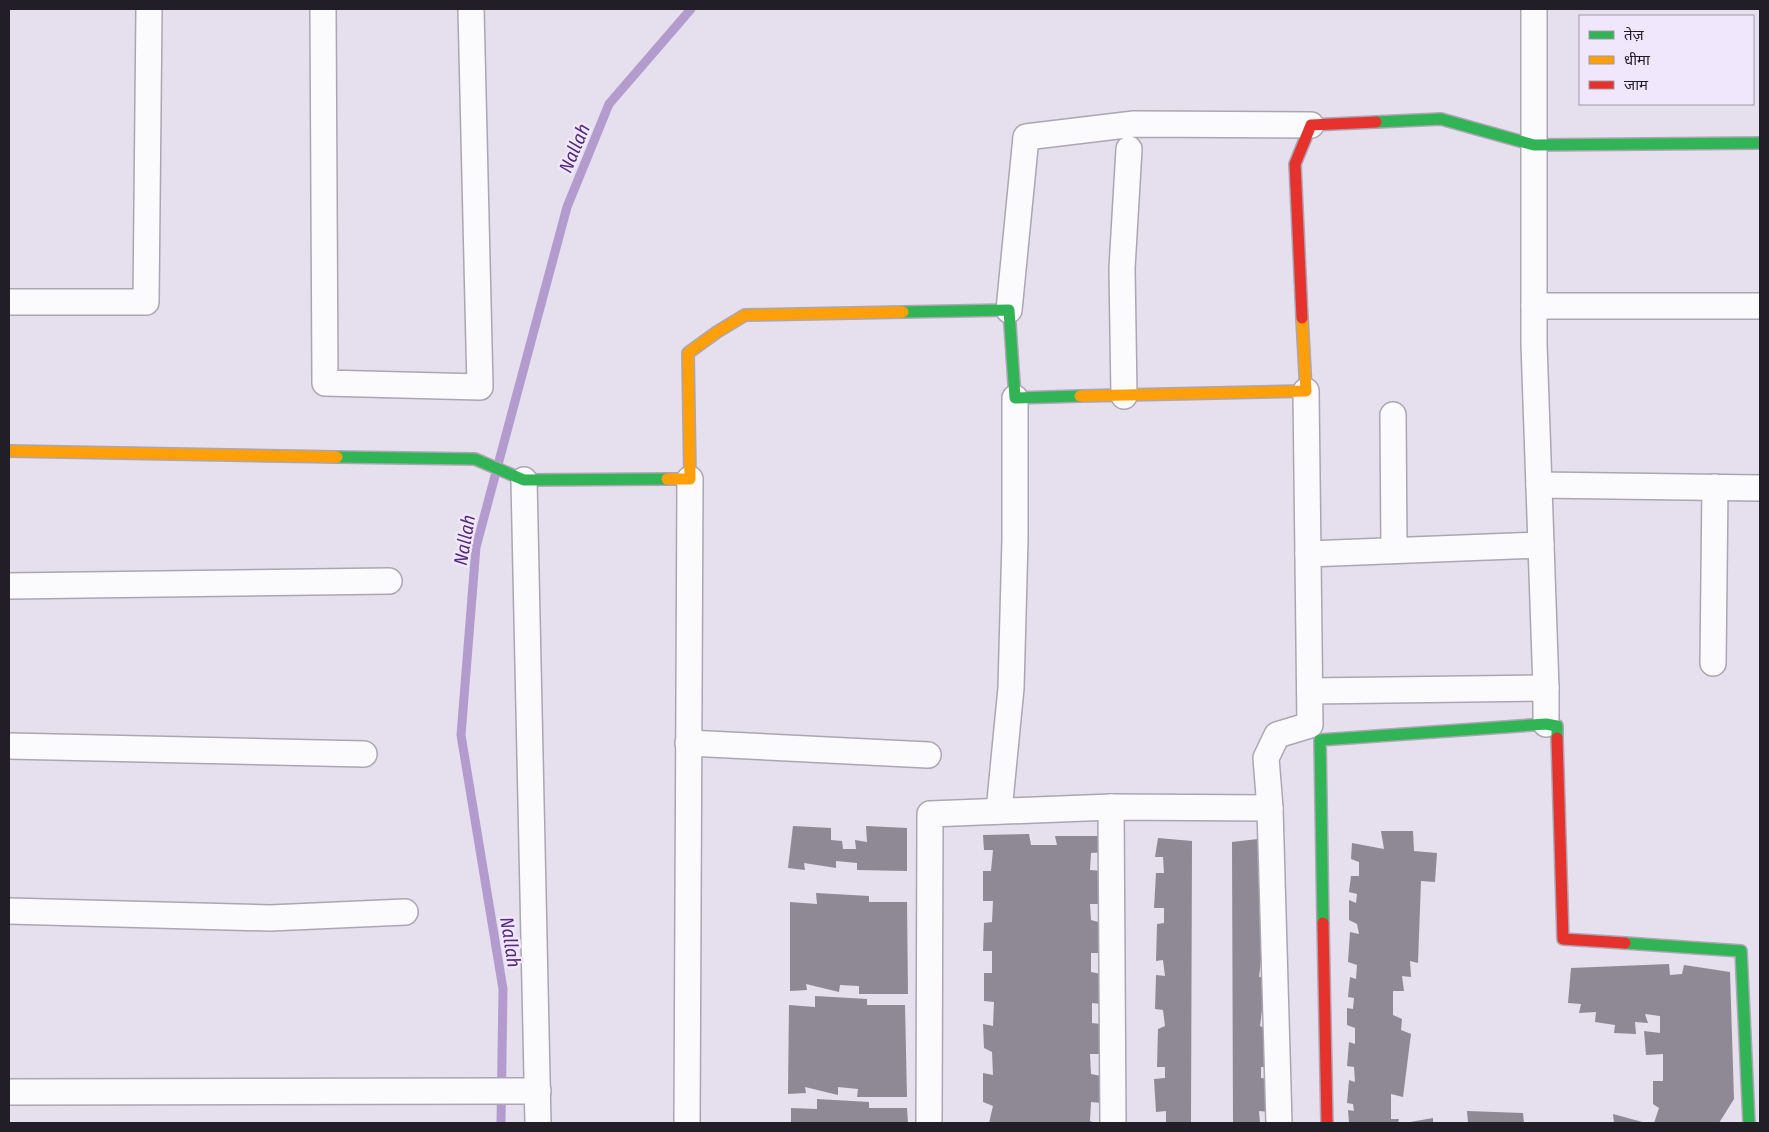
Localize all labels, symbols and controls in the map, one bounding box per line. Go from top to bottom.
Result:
legend [1579,15,1754,105]
text: तेज़ [1624,26,1645,44]
text: धीमा [1624,51,1651,69]
text: जाम [1624,76,1649,94]
water label: Nallah [554,120,595,176]
water label: Nallah [449,513,480,567]
water label: Nallah [495,915,526,969]

